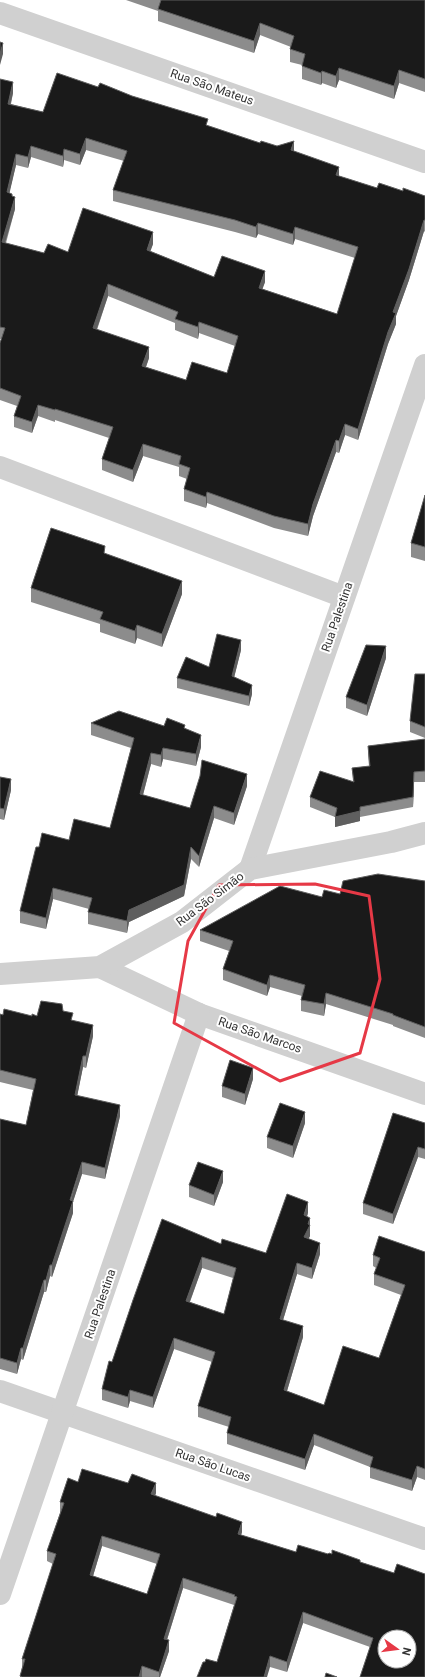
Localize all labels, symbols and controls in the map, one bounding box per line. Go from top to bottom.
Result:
street label: Rua São Mateus [169,66,255,108]
street label: Rua Palestina [318,580,356,654]
street label: Rua São Simão [173,869,247,929]
street label: Rua São Marcos [216,1014,304,1056]
street label: Rua Palestina [81,1267,119,1341]
street label: Rua São Lucas [173,1446,253,1484]
north arrow [377,1629,417,1669]
text: N [399,1646,413,1657]

